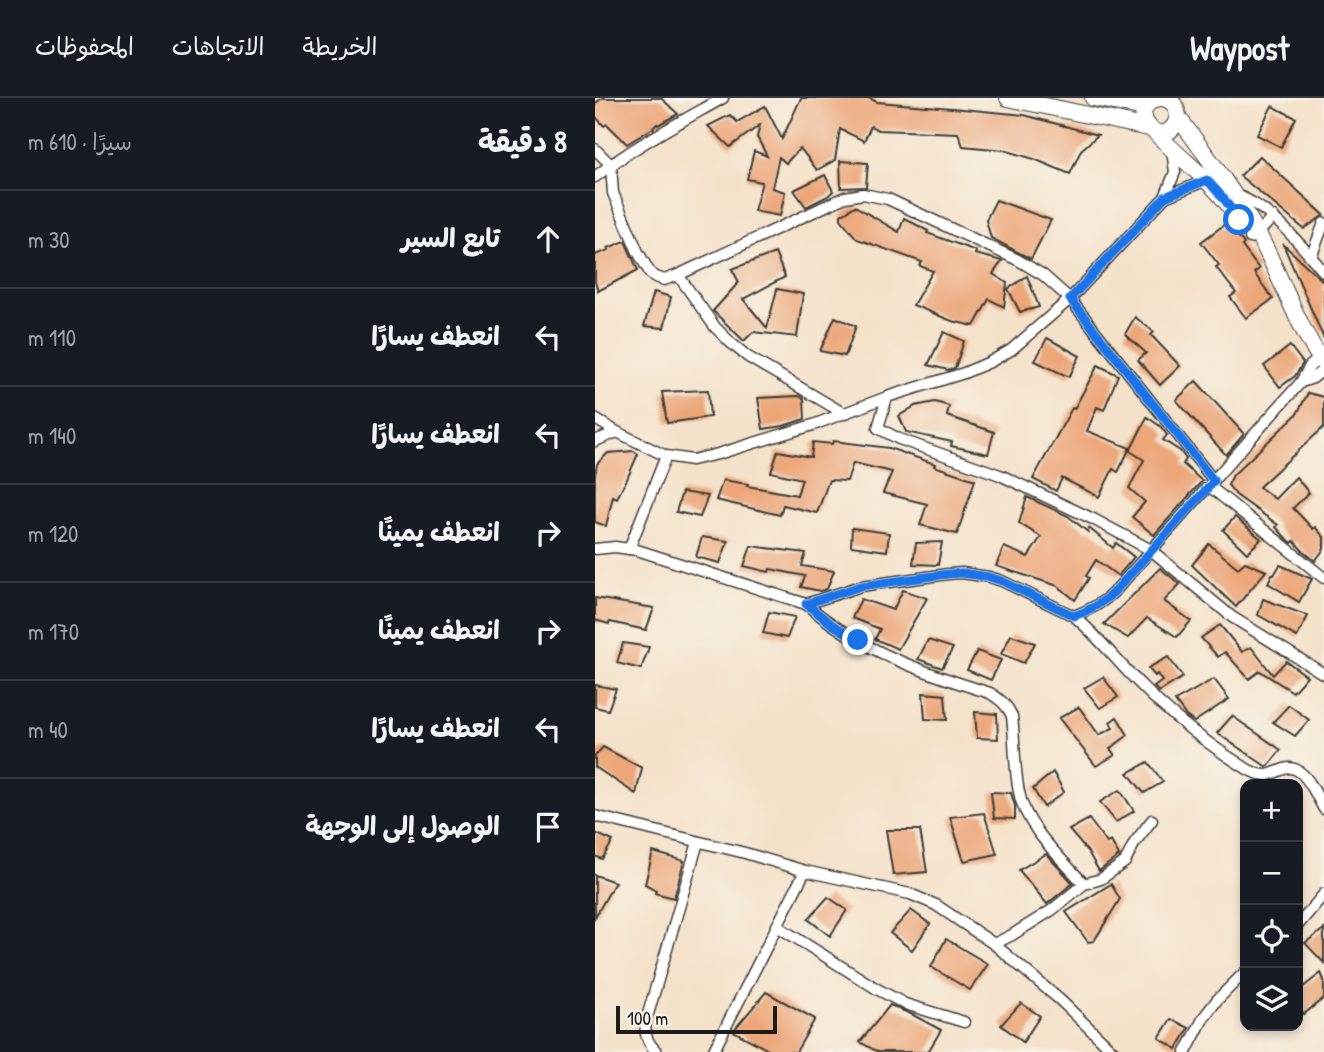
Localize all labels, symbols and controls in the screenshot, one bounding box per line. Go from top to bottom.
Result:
text: Waypost [1190,26,1289,70]
text: المحفوظات [35,30,134,62]
text: الاتجاهات [172,30,265,62]
text: الخريطة [303,30,377,62]
text: 8 دقيقة [478,121,567,161]
text: سيرًا · 610 m [28,126,132,157]
route start [1223,204,1254,235]
text: تابع السير [401,220,500,255]
icon: ahead [529,220,567,258]
text: 30 m [28,224,70,255]
text: انعطف يسارًا [371,318,500,353]
icon: left [529,318,567,356]
text: 110 m [28,322,76,353]
text: انعطف يسارًا [371,416,500,451]
icon: left [529,416,567,454]
text: 140 m [28,420,76,451]
text: انعطف يمينًا [378,514,500,549]
icon: right [529,514,567,552]
text: 120 m [28,518,78,549]
text: انعطف يمينًا [378,612,500,647]
icon: right [529,612,567,650]
text: 170 m [28,616,79,647]
route end [842,624,873,655]
text: انعطف يسارًا [371,710,500,745]
icon: left [529,710,567,748]
text: 40 m [28,714,68,745]
map controls [1240,779,1303,1031]
button: + [1240,779,1303,842]
text: الوصول إلى الوجهة [305,808,500,843]
icon: arrive [529,808,567,846]
button: − [1240,842,1303,905]
button: locate [1240,905,1303,968]
button: layers [1240,968,1303,1031]
scale bar [616,1003,777,1035]
text: 100 m [627,1005,668,1031]

